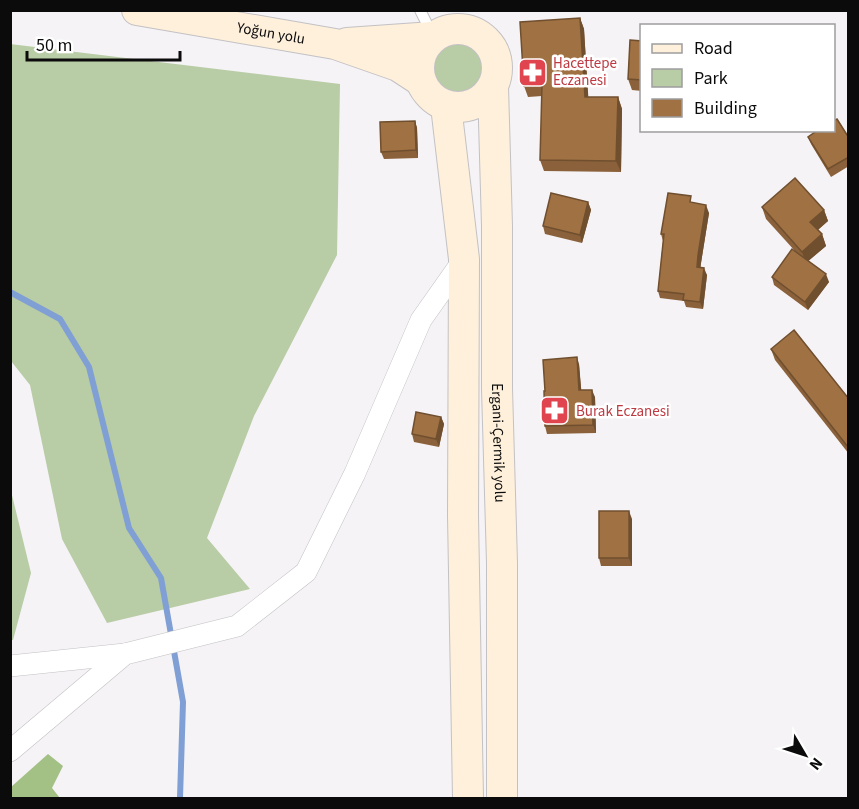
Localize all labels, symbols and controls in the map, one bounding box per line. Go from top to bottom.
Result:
street label: Yoğun yolu [234,17,307,50]
scale bar [27,24,180,62]
legend [640,24,835,132]
text: 50 m [36,33,72,58]
text: Road [694,36,733,61]
place label: Hacettepe Eczanesi [553,53,617,91]
pharmacy icon: Hacettepe Eczanesi [516,56,548,88]
text: Park [694,66,728,91]
text: Building [694,96,757,121]
street label: Ergani-Çermik yolu [486,383,510,503]
pharmacy icon: Burak Eczanesi [539,395,571,427]
place label: Burak Eczanesi [576,401,670,422]
north arrow [775,725,835,785]
text: N [804,753,828,775]

